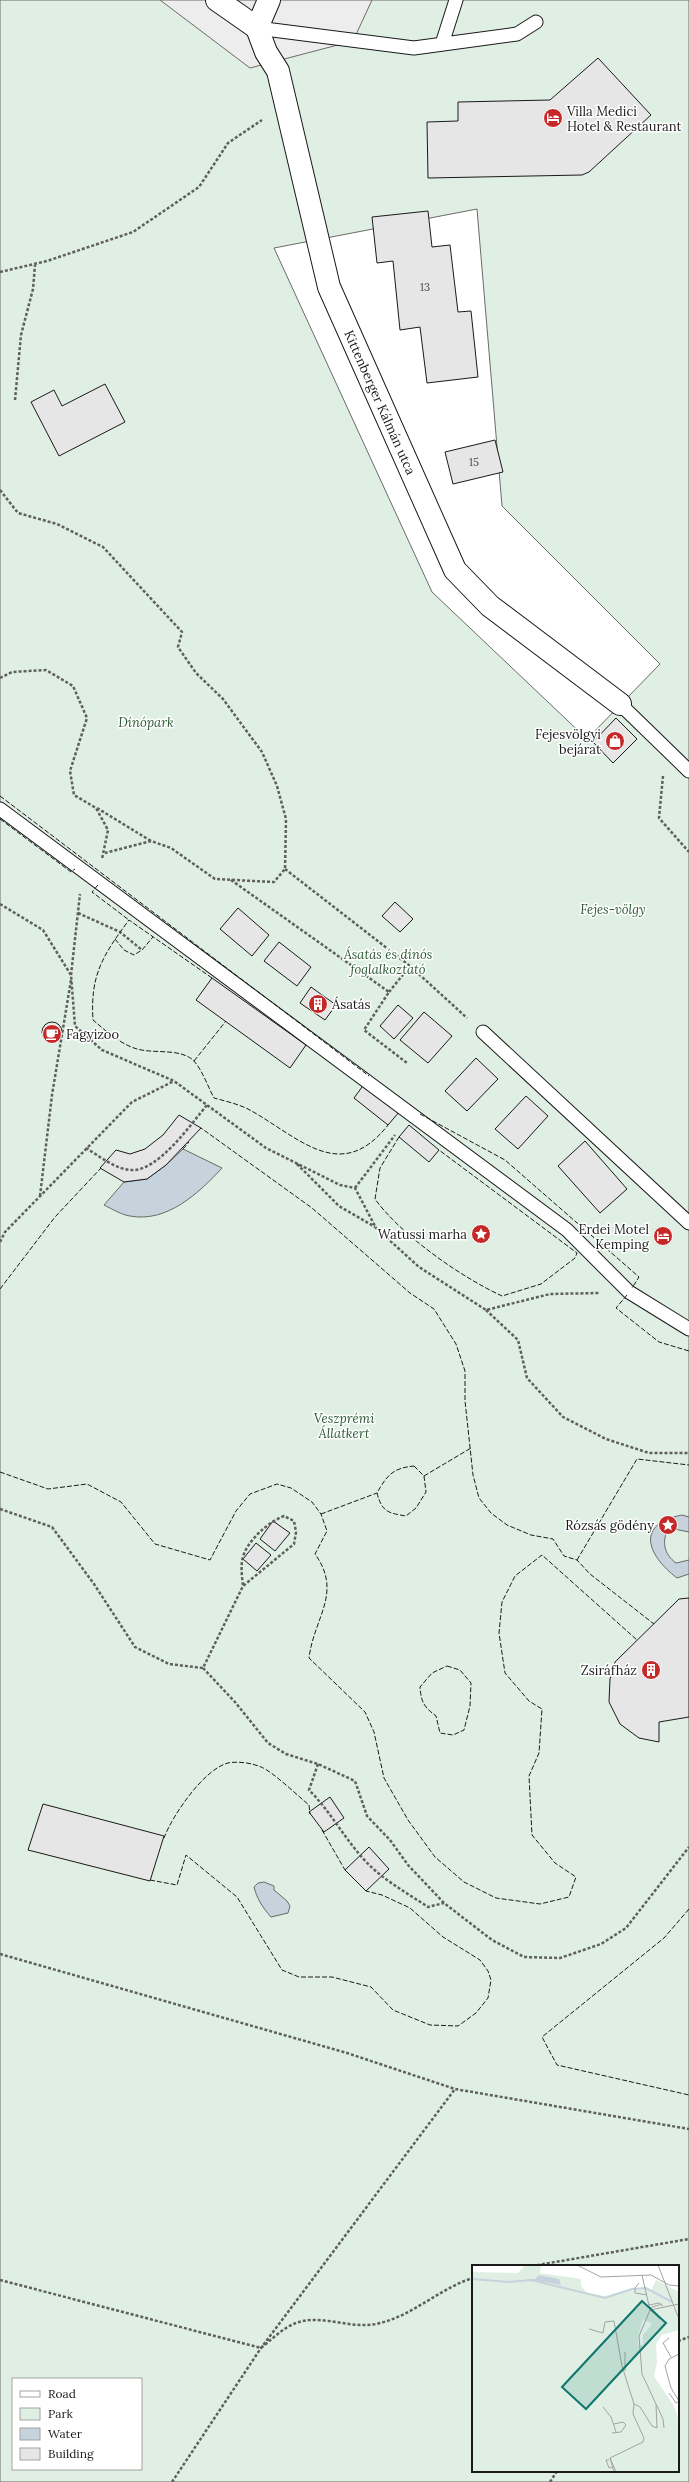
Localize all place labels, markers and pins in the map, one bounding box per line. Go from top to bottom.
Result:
place label: Villa Medici Hotel & Restaurant [566,103,682,135]
hotel icon: Villa Medici Hotel & Restaurant [542,107,564,129]
place label: Fejesvölgyi bejárat [535,726,601,758]
shop icon: Fejesvölgyi bejárat [604,730,626,752]
building icon: Ásatás [307,993,329,1015]
place label: Ásatás [331,996,371,1013]
cafe icon: Fagyizoo [41,1023,63,1045]
place label: Fagyizoo [66,1026,119,1043]
place label: Erdei Motel Kemping [578,1221,650,1253]
place icon: Watussi marha [470,1223,492,1245]
hotel icon: Erdei Motel Kemping [652,1225,674,1247]
place label: Watussi marha [378,1226,467,1243]
place icon: Rózsás gödény [657,1514,679,1536]
place label: Rózsás gödény [565,1517,654,1534]
building icon: Zsiráfház [640,1659,662,1681]
place label: Zsiráfház [581,1662,637,1679]

